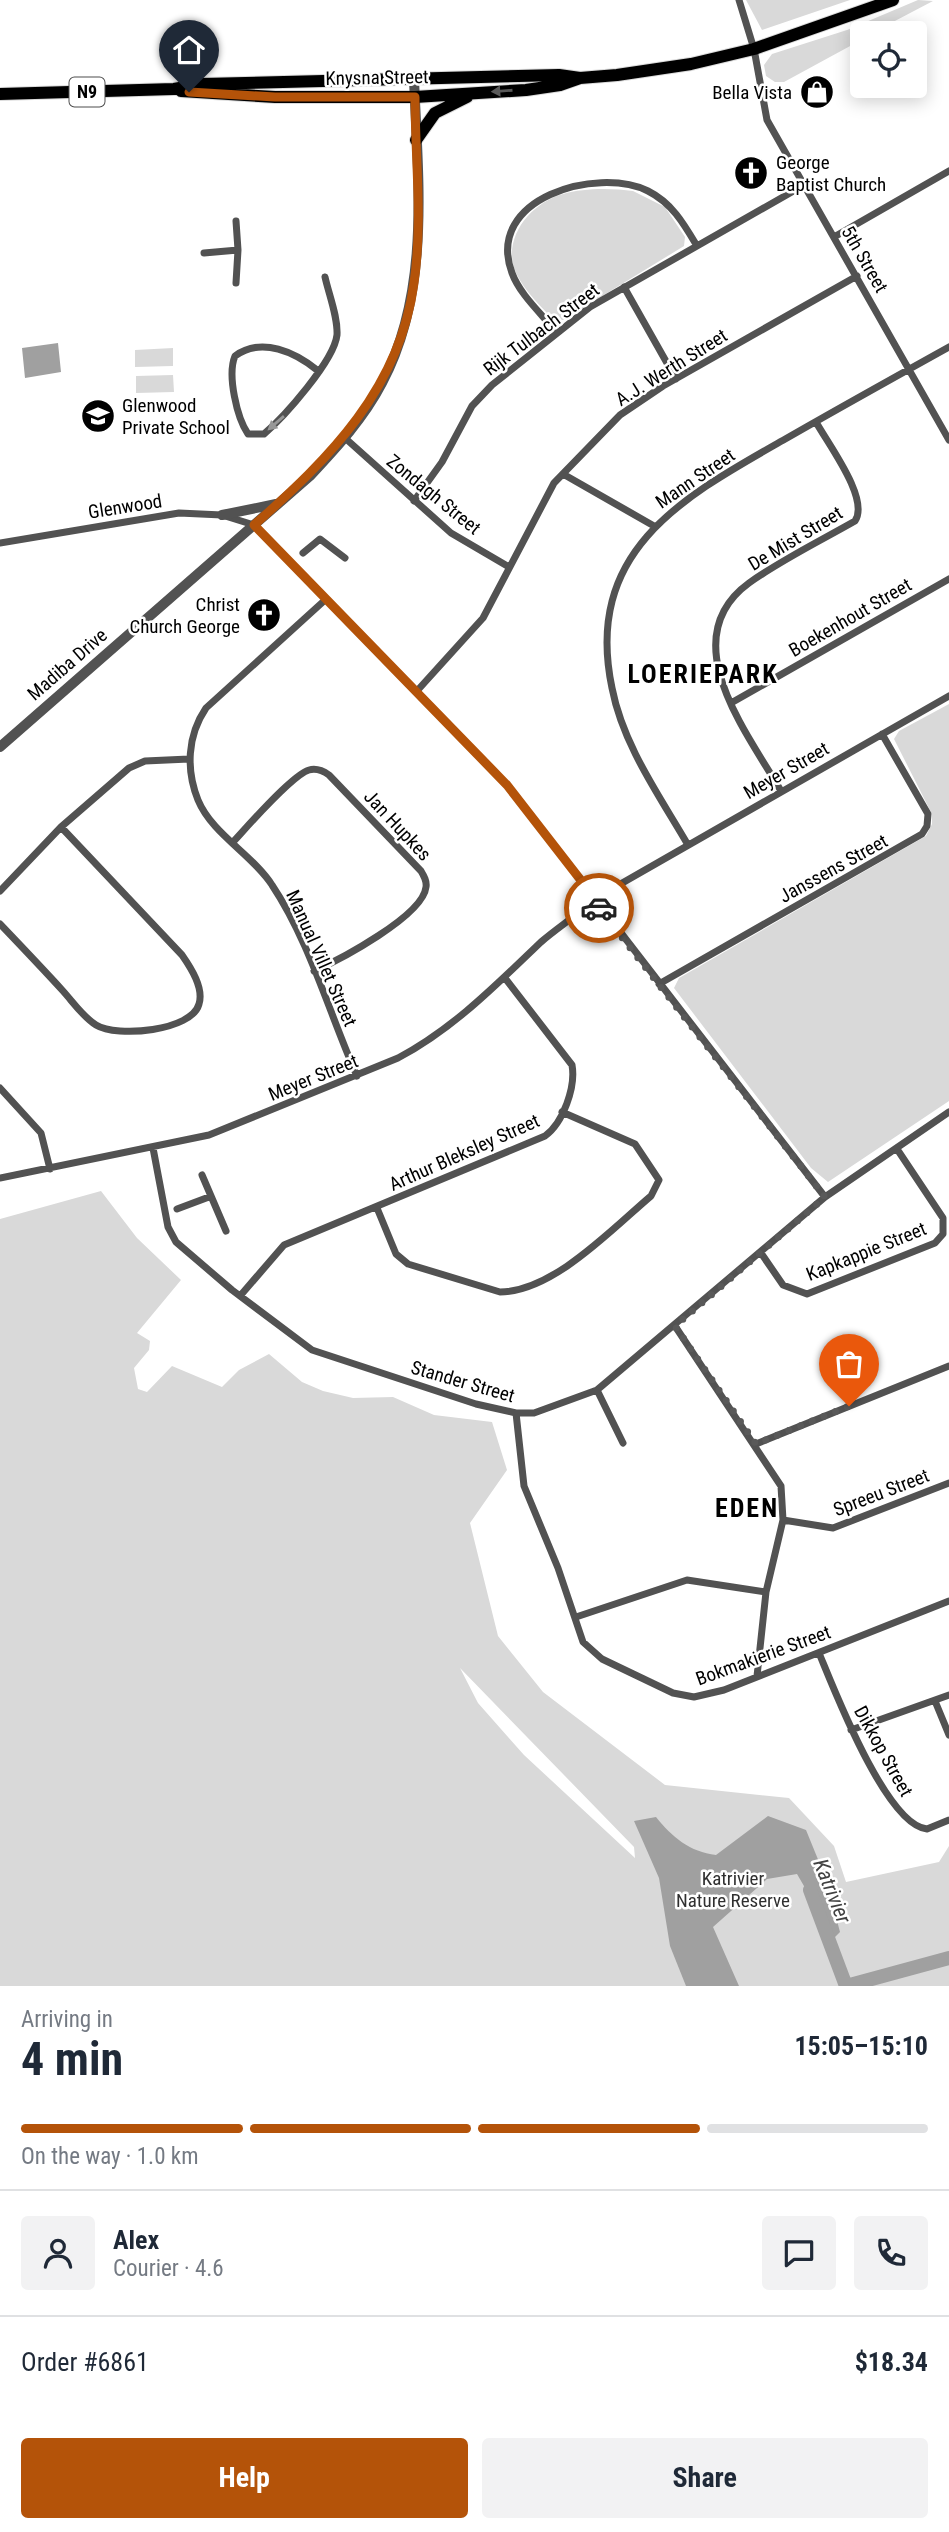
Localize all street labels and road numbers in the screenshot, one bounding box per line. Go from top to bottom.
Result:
street label: Knysna Street [325,65,429,90]
road number: N9 [70,78,104,106]
street label: 5th Street [836,222,893,297]
street label: Rijk Tulbach Street [479,278,604,380]
street label: A.J. Werth Street [611,324,731,411]
street label: Mann Street [651,444,739,513]
street label: Zondagh Street [382,449,485,539]
street label: Glenwood [86,489,164,524]
street label: De Mist Street [744,501,847,576]
street label: Boekenhout Street [785,573,916,662]
street label: Madiba Drive [23,623,112,705]
street label: Meyer Street [740,737,833,804]
street label: Jan Hupkes [359,785,436,865]
street label: Janssens Street [775,829,892,908]
street label: Manual Villet Street [281,886,362,1030]
street label: Meyer Street [265,1049,361,1106]
street label: Arthur Bleksley Street [385,1109,543,1196]
street label: Kapkappie Street [803,1217,930,1286]
street label: Stander Street [408,1356,517,1407]
street label: Spreeu Street [830,1464,932,1521]
street label: Bokmakierie Street [693,1620,834,1691]
street label: Dikkop Street [849,1702,918,1801]

